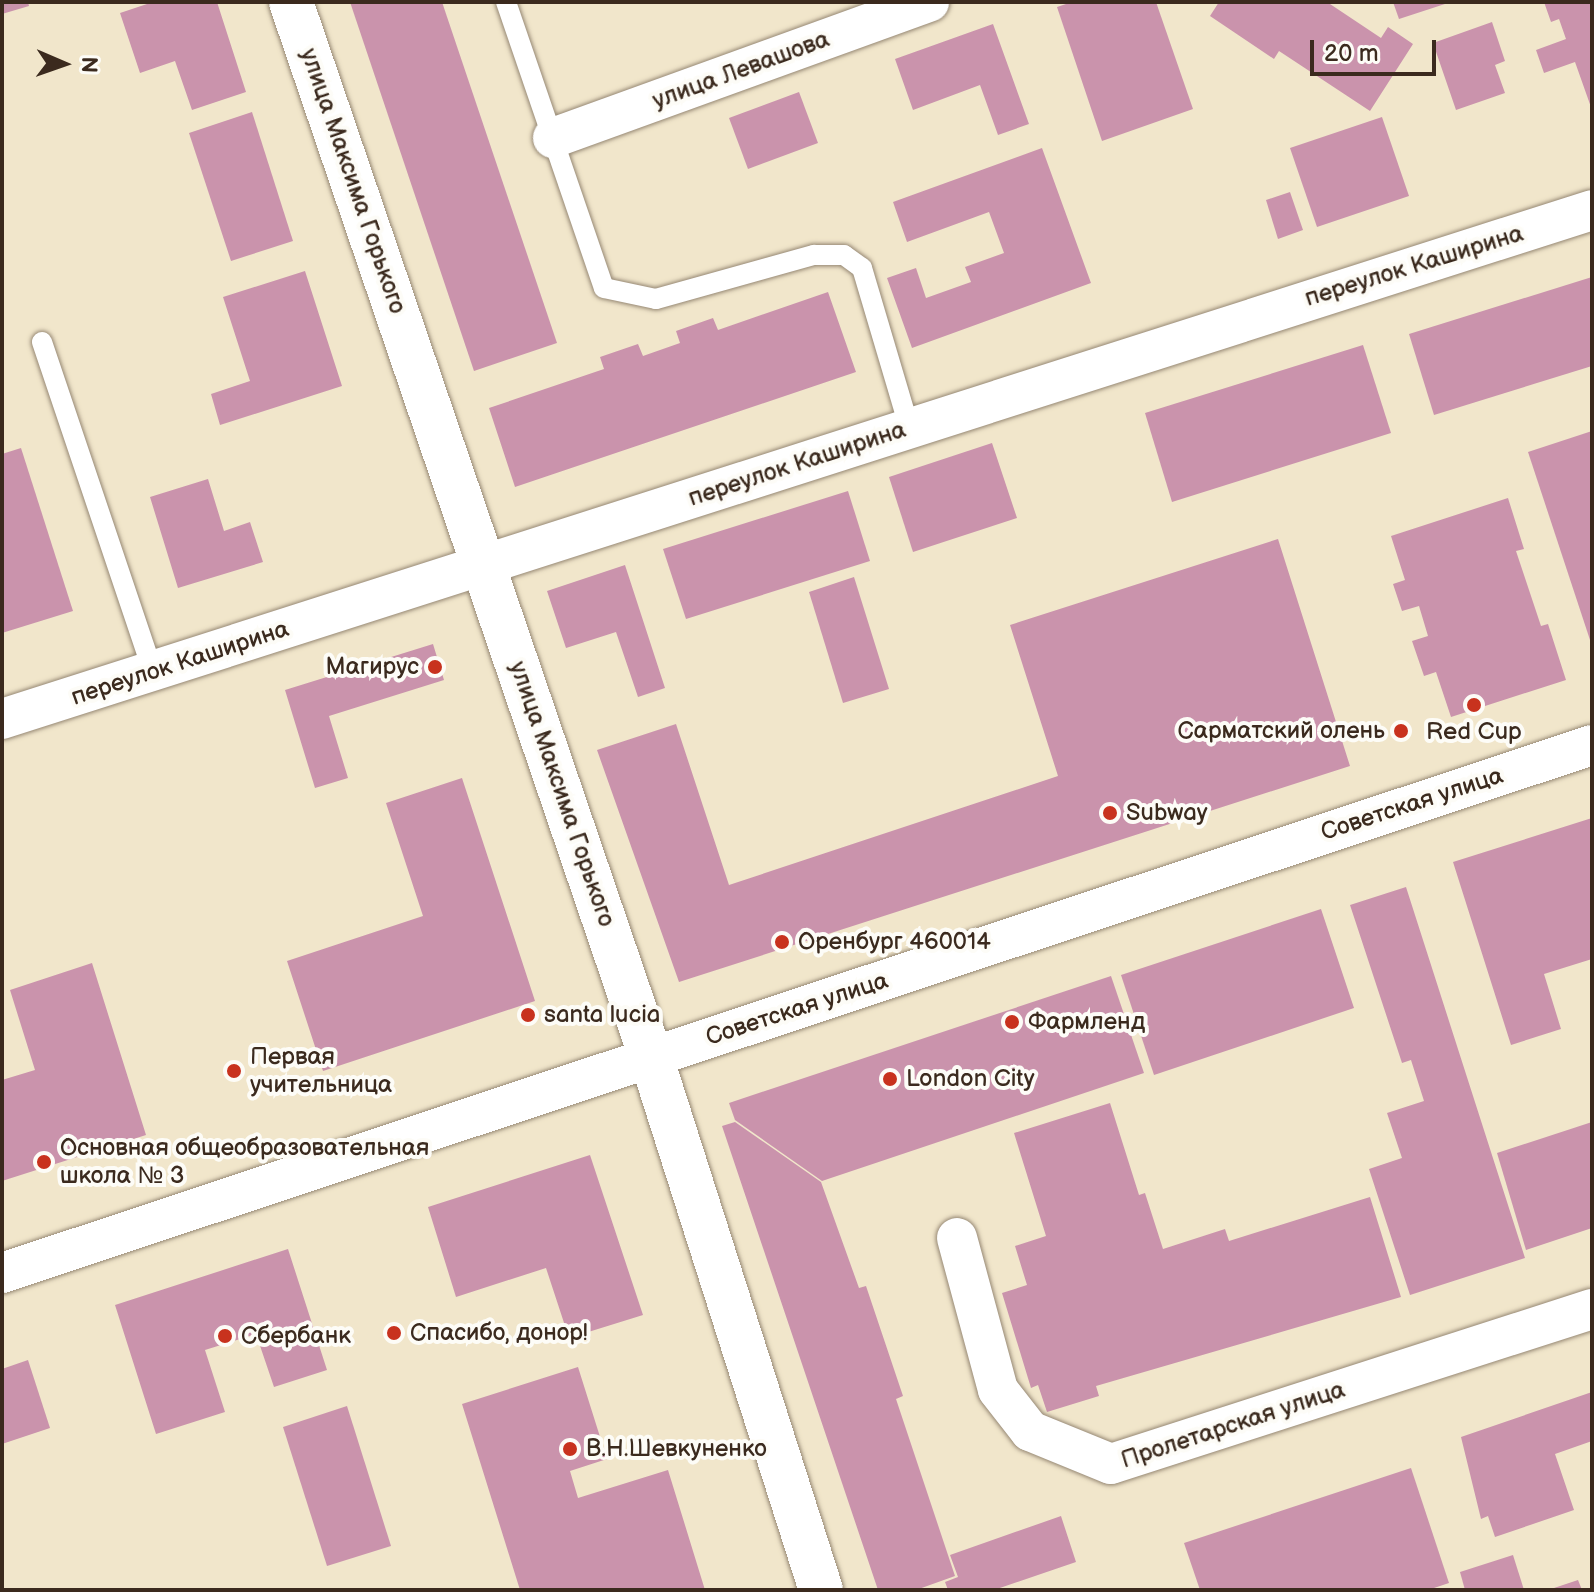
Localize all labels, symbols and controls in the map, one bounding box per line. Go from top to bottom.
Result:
north arrow [24,24,104,104]
scale bar [1314,24,1440,74]
street label: улица Левашова [649,25,833,115]
text: 20 m [1324,39,1379,68]
street label: улица Максима Горького [294,45,412,317]
text: N [75,56,102,74]
street label: переулок Каширина [1301,219,1527,313]
street label: переулок Каширина [685,415,909,513]
street label: переулок Каширина [68,614,292,712]
place label: Магирус [326,653,419,681]
marker: Магирус [426,658,444,676]
street label: улица Максима Горького [503,658,621,930]
marker: Red Cup [1465,696,1483,714]
place label: Сарматский олень [1177,717,1385,745]
place label: Red Cup [1426,718,1522,746]
marker: Сарматский олень [1392,722,1410,740]
street label: Советская улица [1317,761,1507,847]
place label: Subway [1126,799,1208,827]
marker: Subway [1101,804,1119,822]
place label: Оренбург 460014 [798,928,991,956]
marker: Оренбург 460014 [773,933,791,951]
street label: Советская улица [702,966,892,1052]
place label: santa lucia [544,1001,660,1029]
marker: santa lucia [519,1006,537,1024]
place label: Фармленд [1028,1008,1145,1036]
marker: Фармленд [1003,1013,1021,1031]
place label: Первая учительница [250,1043,392,1099]
marker: Первая учительница [225,1062,243,1080]
place label: London City [906,1065,1035,1093]
marker: London City [881,1070,899,1088]
place label: Основная общеобразовательная школа № 3 [60,1134,429,1190]
marker: Основная общеобразовательная школа № 3 [35,1153,53,1171]
place label: Спасибо, донор! [410,1319,588,1347]
place label: Сбербанк [241,1322,351,1350]
marker: Спасибо, донор! [385,1324,403,1342]
marker: Сбербанк [216,1327,234,1345]
street label: Пролетарская улица [1117,1375,1349,1475]
place label: В.Н.Шевкуненко [586,1435,767,1463]
marker: В.Н.Шевкуненко [561,1440,579,1458]

